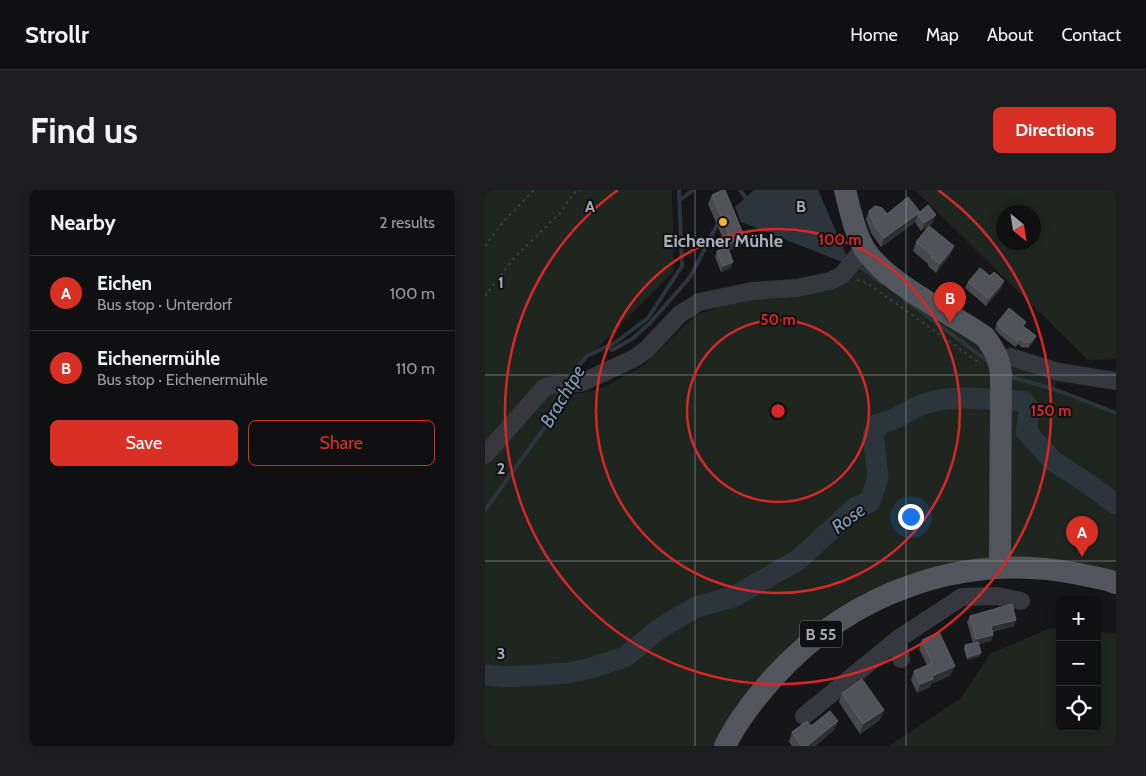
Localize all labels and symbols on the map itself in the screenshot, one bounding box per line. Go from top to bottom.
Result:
text: A [585,197,595,216]
text: B [796,197,806,216]
north arrow [996,205,1041,250]
marker: Eichener Mühle [717,216,729,228]
place label: Eichener Mühle [663,230,783,252]
text: 100 m [818,231,862,249]
text: 1 [498,273,504,292]
pin: B [934,282,966,323]
text: 50 m [760,311,796,329]
water label: Brachtpe [535,361,590,431]
centre of rings [769,402,787,420]
text: 150 m [1031,402,1071,420]
text: 2 [497,459,505,478]
water label: Rose [827,498,870,539]
your location [898,504,924,530]
pin: A [1066,516,1098,557]
road number: B 55 [800,620,842,648]
text: 3 [497,644,505,663]

